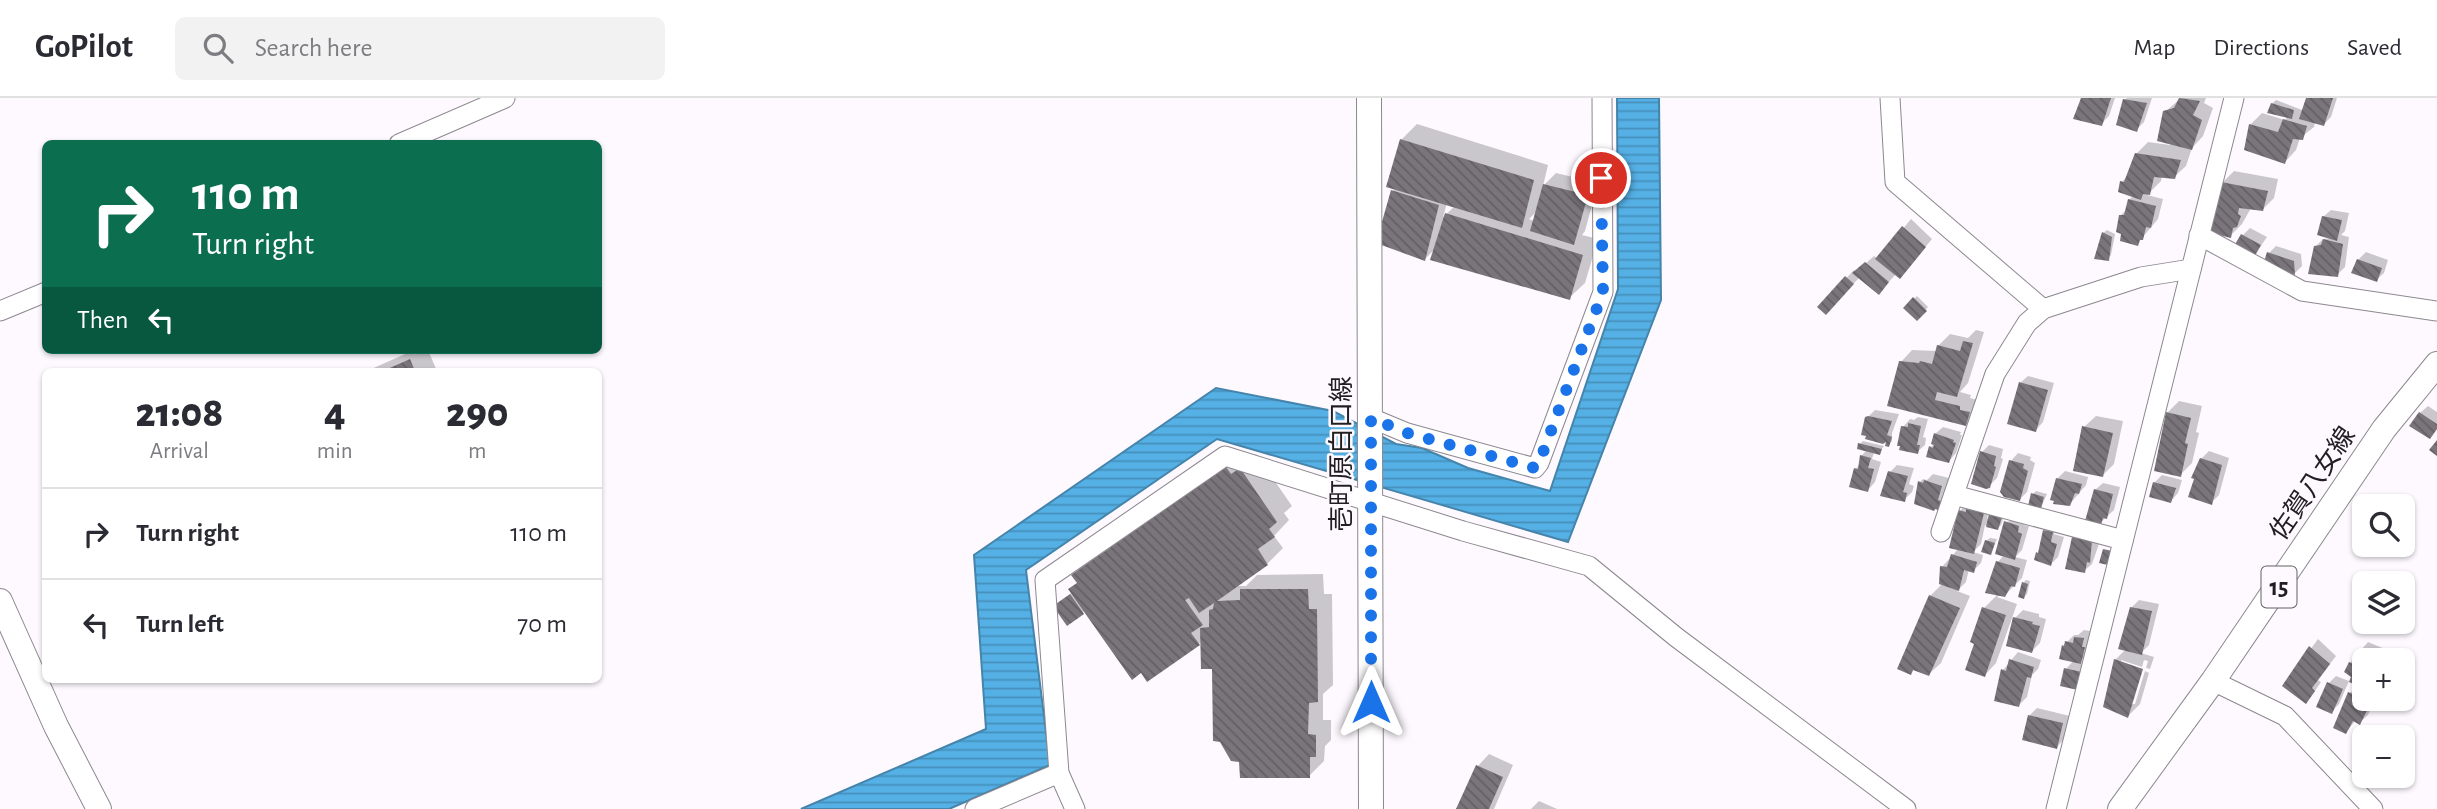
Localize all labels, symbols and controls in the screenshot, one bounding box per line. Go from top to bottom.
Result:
search box [175,17,665,80]
icon: search [199,29,237,67]
text: GoPilot [35,31,133,64]
text: Search here [255,35,372,61]
text: Map [2133,36,2175,60]
text: Directions [2213,36,2309,60]
text: Saved [2347,36,2402,60]
pin [1571,148,1631,208]
icon: arrive [1582,159,1620,197]
icon: right [77,168,168,259]
text: 110 m [192,170,300,219]
text: Turn right [192,228,314,260]
icon: left [142,301,180,339]
text: Then [77,307,128,333]
street label: 壱町原白口線 [1327,376,1355,532]
text: 21:08 [135,392,223,434]
text: 4 [324,392,346,434]
text: 290 [446,392,509,434]
street label: 佐賀八女線 [2264,421,2360,545]
text: Arrival [150,440,209,463]
text: min [317,440,353,463]
text: m [468,440,487,463]
map controls [2352,494,2415,788]
button: search [2352,494,2415,557]
icon: right [77,515,115,553]
text: Turn right [136,520,239,546]
text: 110 m [510,520,567,546]
road number: 15 [2262,566,2296,608]
button: layers [2352,571,2415,634]
icon: left [77,606,115,644]
text: Turn left [136,611,224,637]
text: 70 m [517,611,567,637]
button: + [2352,648,2415,711]
position arrow [1334,665,1408,739]
button: − [2352,725,2415,788]

